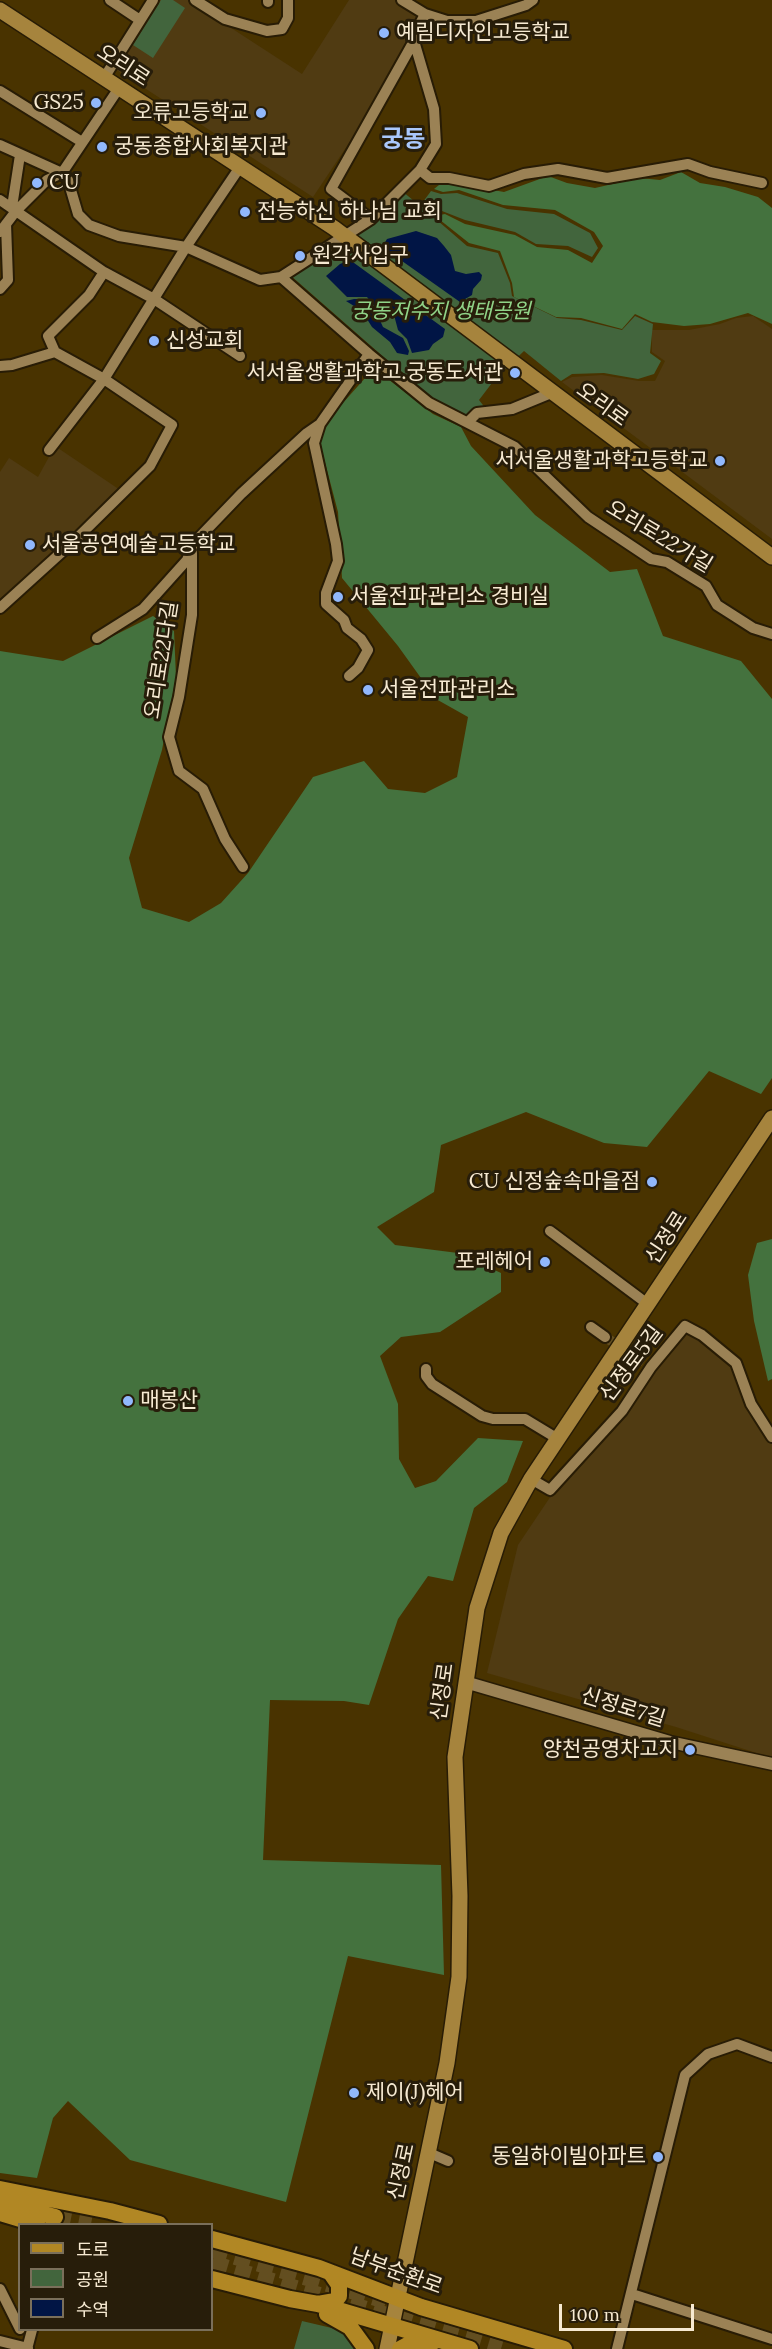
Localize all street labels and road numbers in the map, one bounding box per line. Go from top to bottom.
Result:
street label: 오리로 [92,40,154,92]
street label: 오리로 [571,378,633,432]
street label: 오리로22가길 [601,496,717,578]
street label: 오리로22다길 [140,599,184,721]
street label: 신정로 [641,1207,693,1269]
street label: 신정로5길 [595,1321,669,1407]
street label: 신정로 [426,1662,460,1722]
street label: 신정로7길 [578,1683,668,1733]
street label: 신정로 [384,2141,420,2203]
street label: 남부순환로 [346,2244,446,2300]

